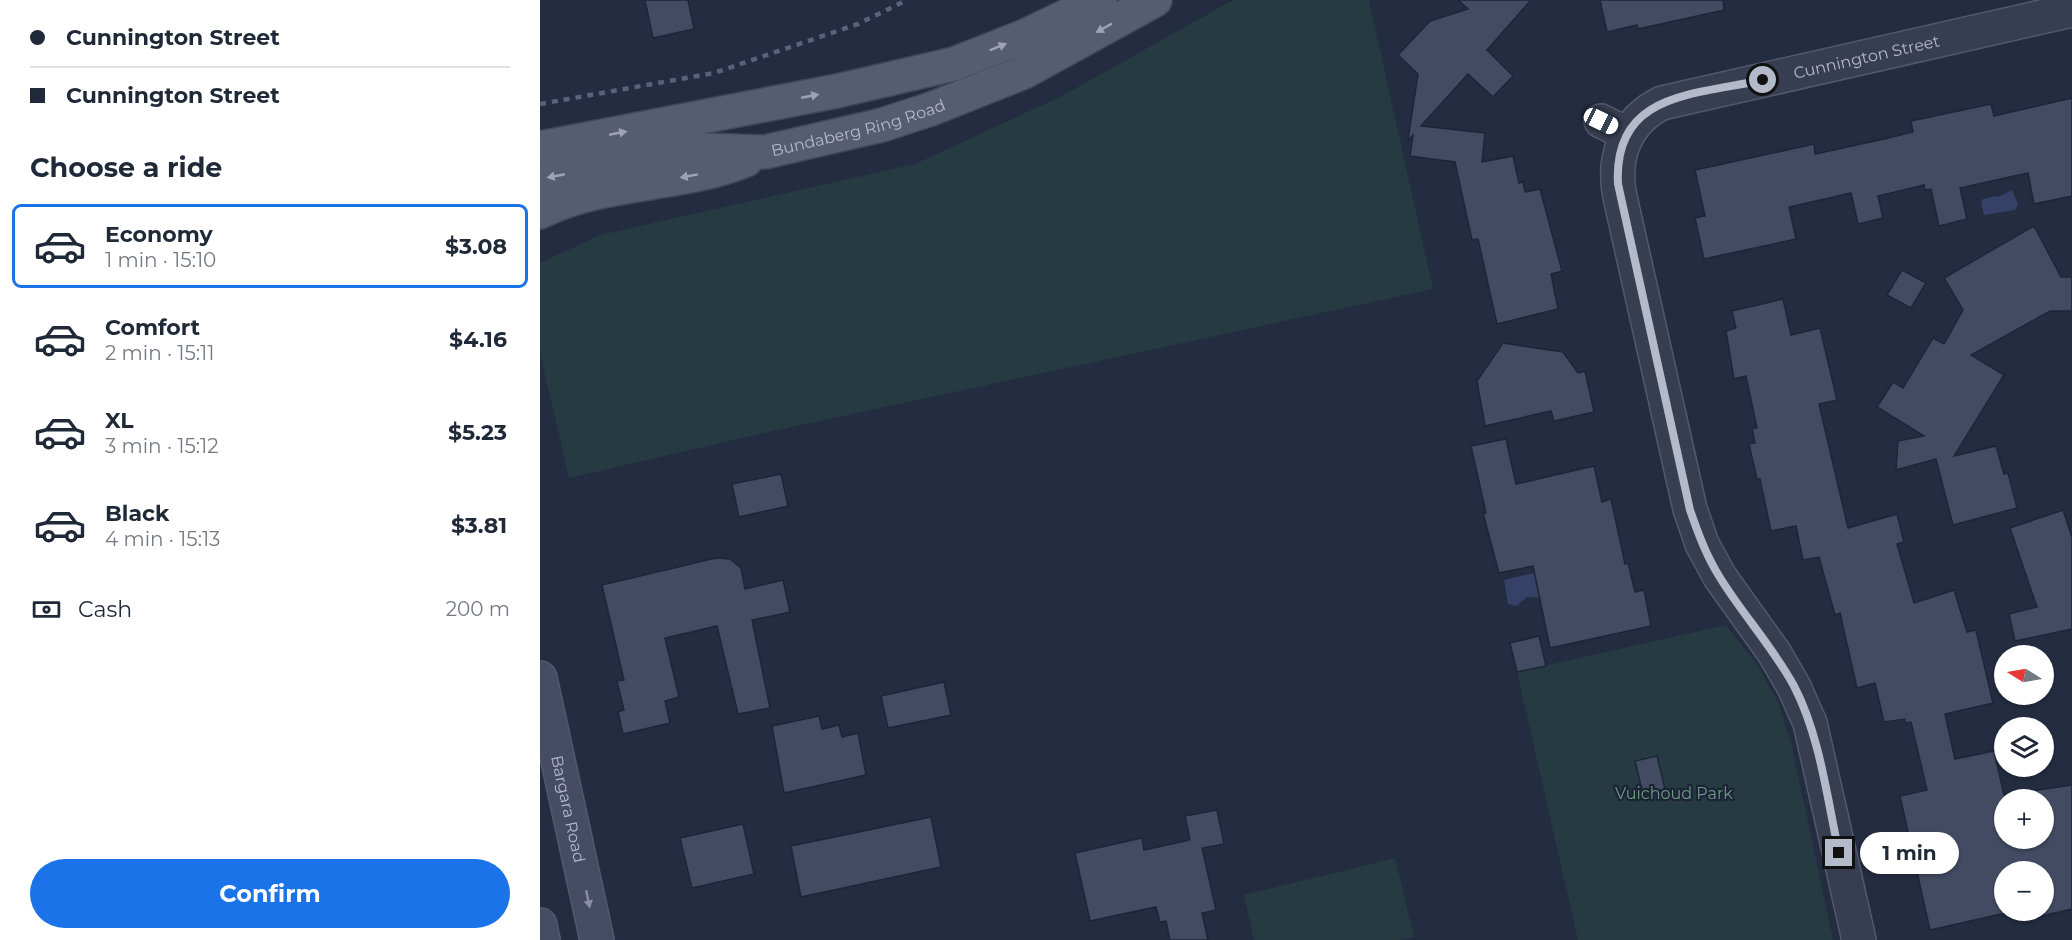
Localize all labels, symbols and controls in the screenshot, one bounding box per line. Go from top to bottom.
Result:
one-way arrow [1095,23,1112,33]
text: Cunnington Street [66,24,280,51]
street label: Cunnington Street [1792,31,1942,83]
one-way arrow [989,41,1007,51]
route start [1749,66,1776,93]
text: Cunnington Street [66,82,280,109]
one-way arrow [800,91,819,100]
street label: Bundaberg Ring Road [769,95,948,160]
car [1581,105,1621,137]
one-way arrow [609,128,628,137]
text: Choose a ride [30,151,222,184]
one-way arrow [547,172,566,181]
one-way arrow [680,172,699,181]
icon: car [33,219,87,273]
text: Economy [105,221,213,248]
text: $3.08 [445,233,507,260]
text: 1 min · 15:10 [105,248,216,272]
icon: car [33,312,87,366]
text: Comfort [105,314,200,341]
text: $4.16 [449,326,507,353]
text: 2 min · 15:11 [105,341,214,365]
icon: car [33,405,87,459]
text: XL [105,407,134,434]
text: $5.23 [448,419,507,446]
text: 3 min · 15:12 [105,434,219,458]
icon: car [33,498,87,552]
text: Black [105,500,169,527]
text: $3.81 [451,512,507,539]
text: 4 min · 15:13 [105,527,220,551]
icon: cash [30,593,63,626]
text: Cash [78,596,132,623]
text: 200 m [446,597,510,621]
north arrow [1994,645,2054,705]
map controls [1994,645,2054,921]
button: layers [1994,717,2054,777]
street label: Bargara Road [547,754,589,865]
park label: Vuichoud Park [1615,784,1733,803]
button: + [1994,789,2054,849]
callout: 1 min [1860,832,1959,874]
route end [1825,839,1852,866]
text: 1 min [1882,841,1937,865]
button: Confirm [30,859,510,928]
button: − [1994,861,2054,921]
one-way arrow [584,890,593,909]

